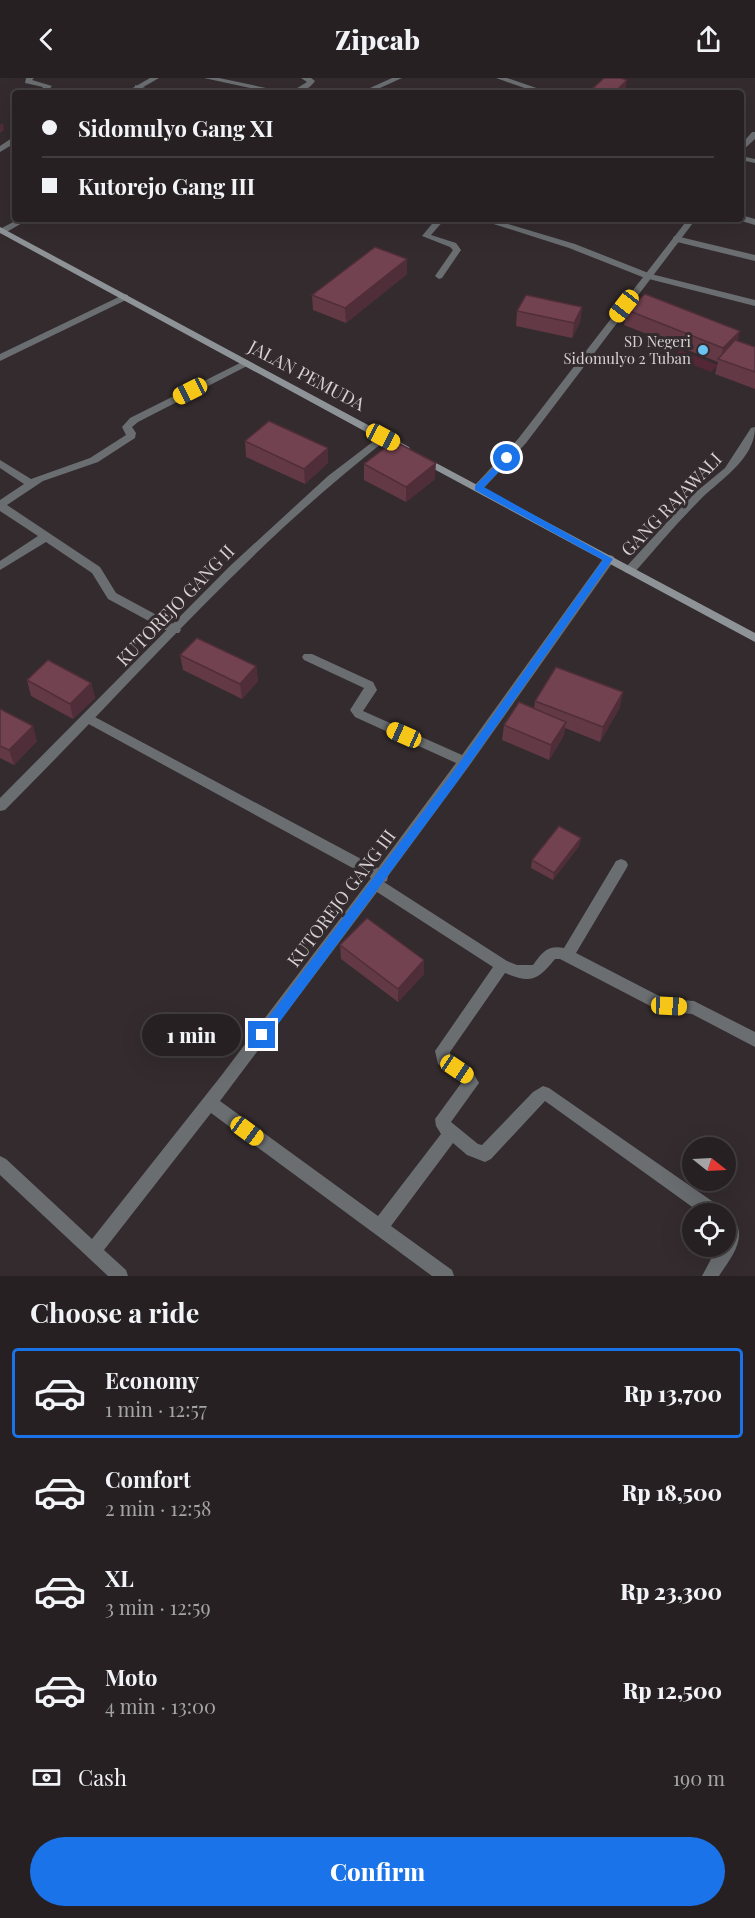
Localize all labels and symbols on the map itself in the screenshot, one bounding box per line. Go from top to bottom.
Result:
car [606,286,642,326]
place label: SD Negeri Sidomulyo 2 Tuban [563,331,692,368]
street label: JALAN PEMUDA [244,334,370,416]
marker: SD Negeri Sidomulyo 2 Tuban [696,343,710,357]
car [170,375,210,407]
car [363,421,403,453]
route start [493,444,520,471]
street label: GANG RAJAWALI [615,447,727,561]
street label: KUTOREJO GANG II [111,539,239,671]
car [384,719,424,751]
street label: KUTOREJO GANG III [281,824,401,972]
car [651,996,687,1016]
callout: 1 min [142,1014,241,1056]
route end [248,1021,275,1048]
car [437,1051,477,1087]
car [227,1113,267,1149]
north arrow [682,1137,736,1191]

